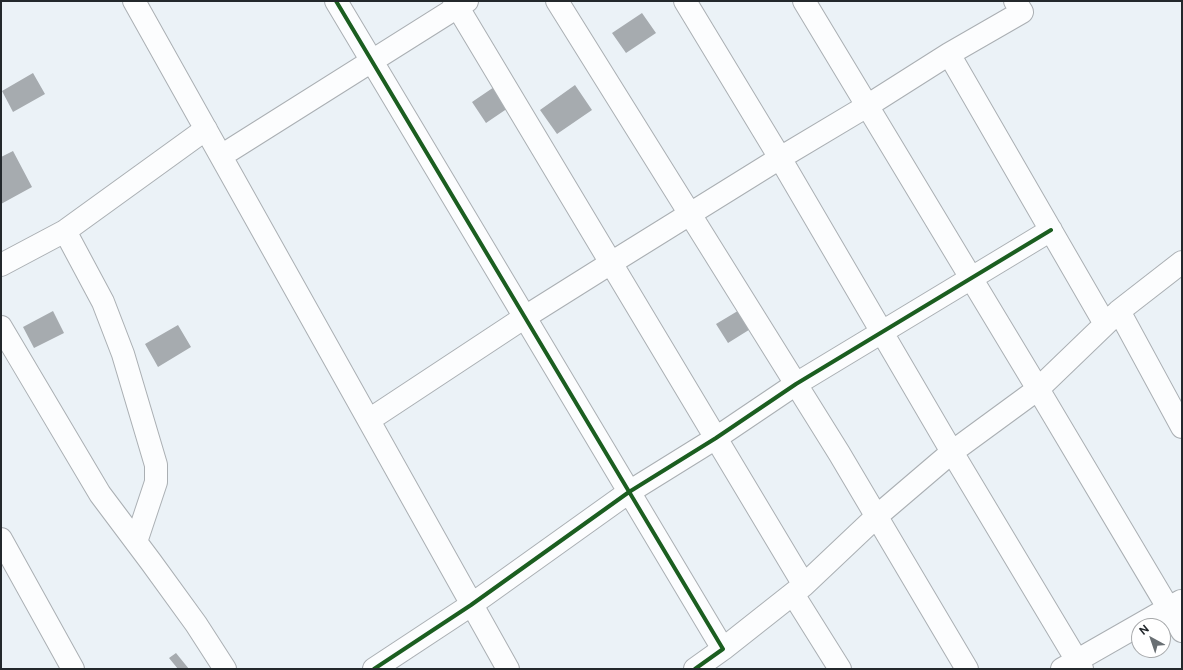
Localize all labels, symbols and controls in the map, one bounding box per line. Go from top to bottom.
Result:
north arrow [1131,618,1171,658]
text: N [1137,622,1151,637]

